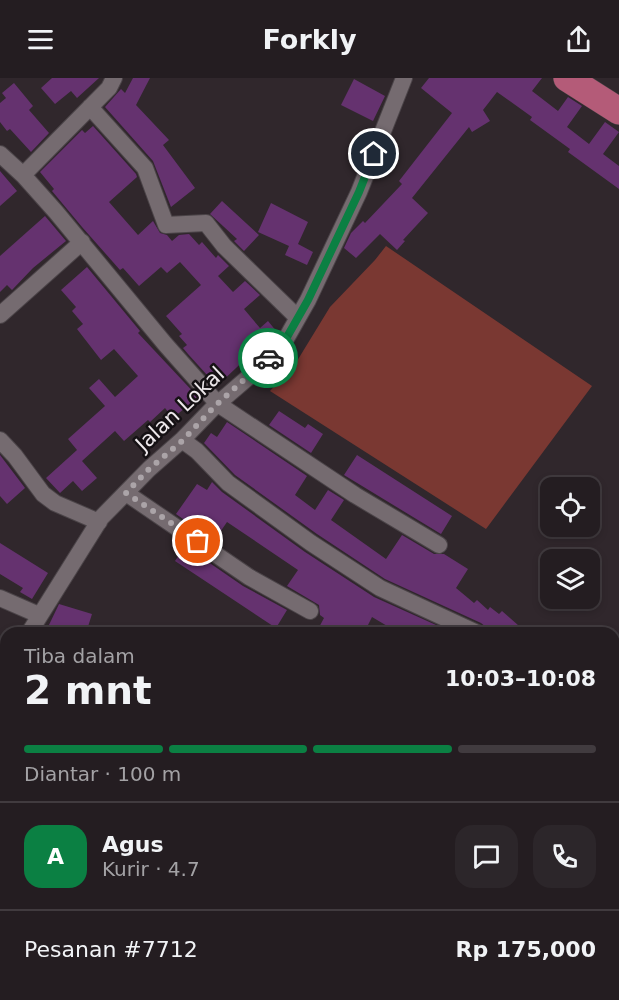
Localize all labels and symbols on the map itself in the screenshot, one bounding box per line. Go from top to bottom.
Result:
pin [348,128,399,179]
courier [238,328,298,388]
street label: Jalan Lokal [129,362,229,457]
pin [172,515,223,566]

